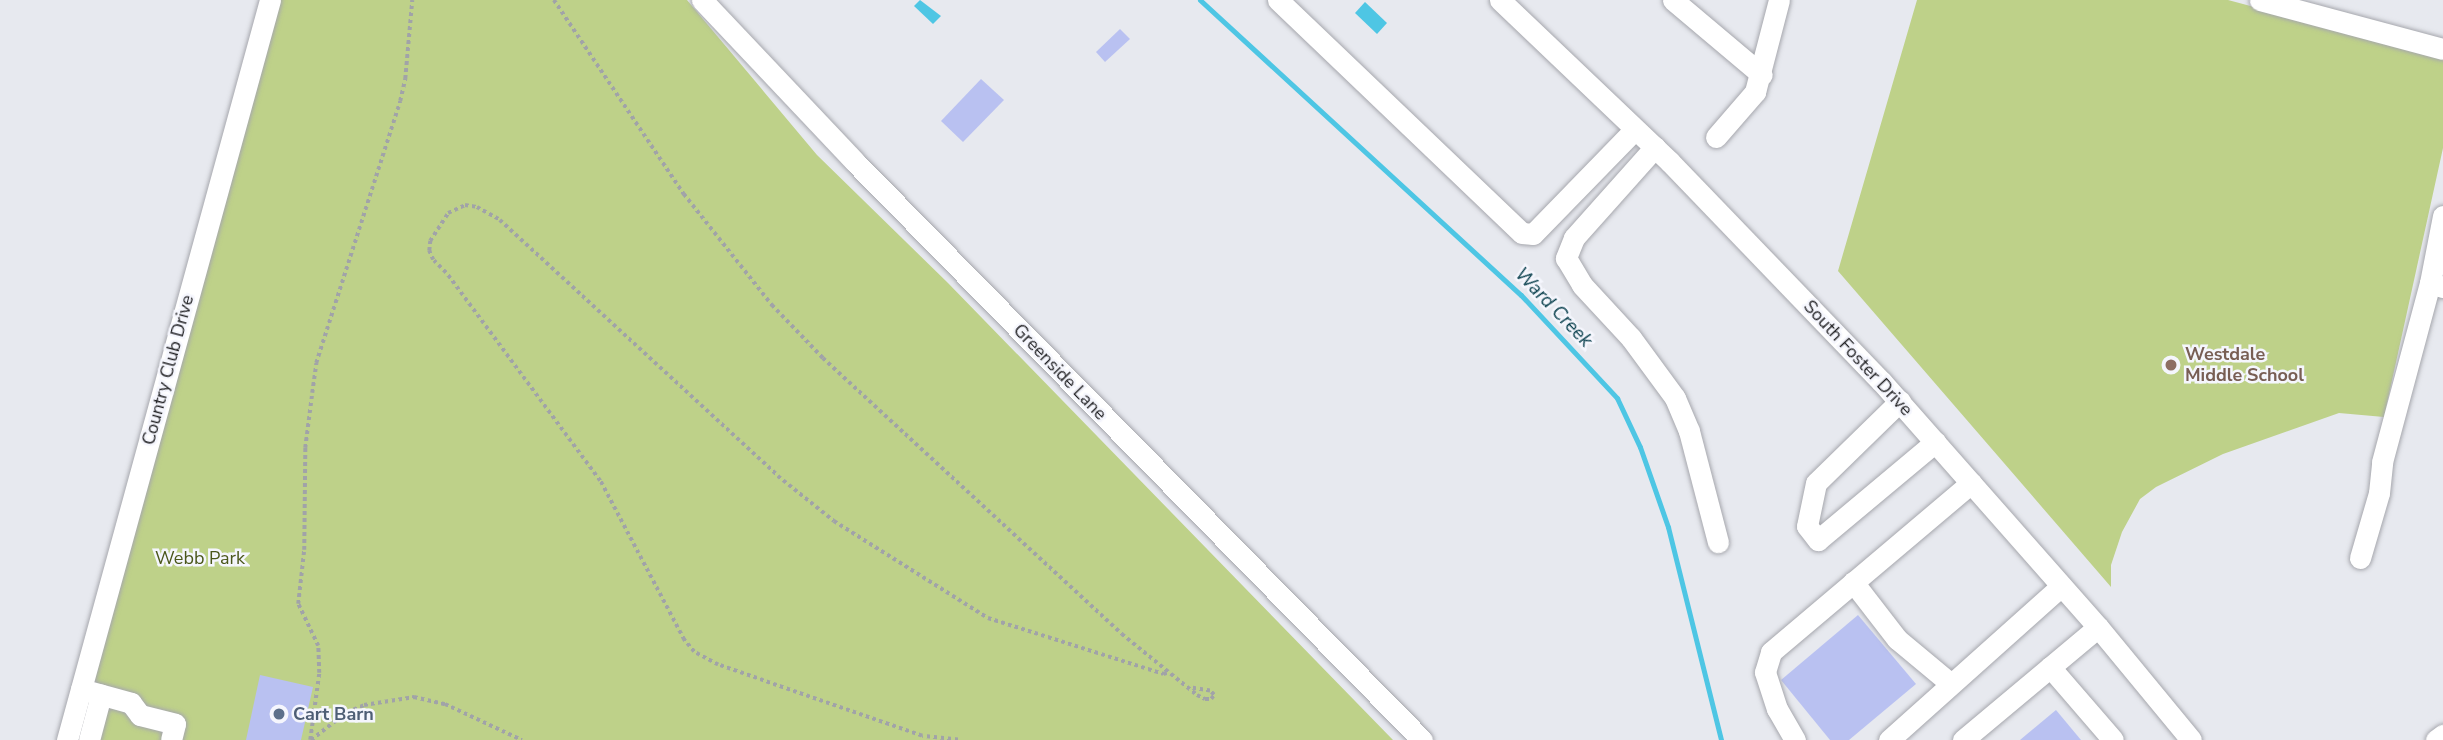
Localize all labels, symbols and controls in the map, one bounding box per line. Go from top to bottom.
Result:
water label: Ward Creek [1509,263,1597,353]
street label: Country Club Drive [138,293,198,447]
street label: South Foster Drive [1799,296,1917,420]
street label: Greenside Lane [1009,319,1111,425]
place label: Westdale Middle School [2185,344,2304,386]
marker: Westdale Middle School [2163,357,2179,373]
park label: Webb Park [155,547,245,569]
place label: Cart Barn [293,703,374,725]
marker: Cart Barn [271,706,287,722]

